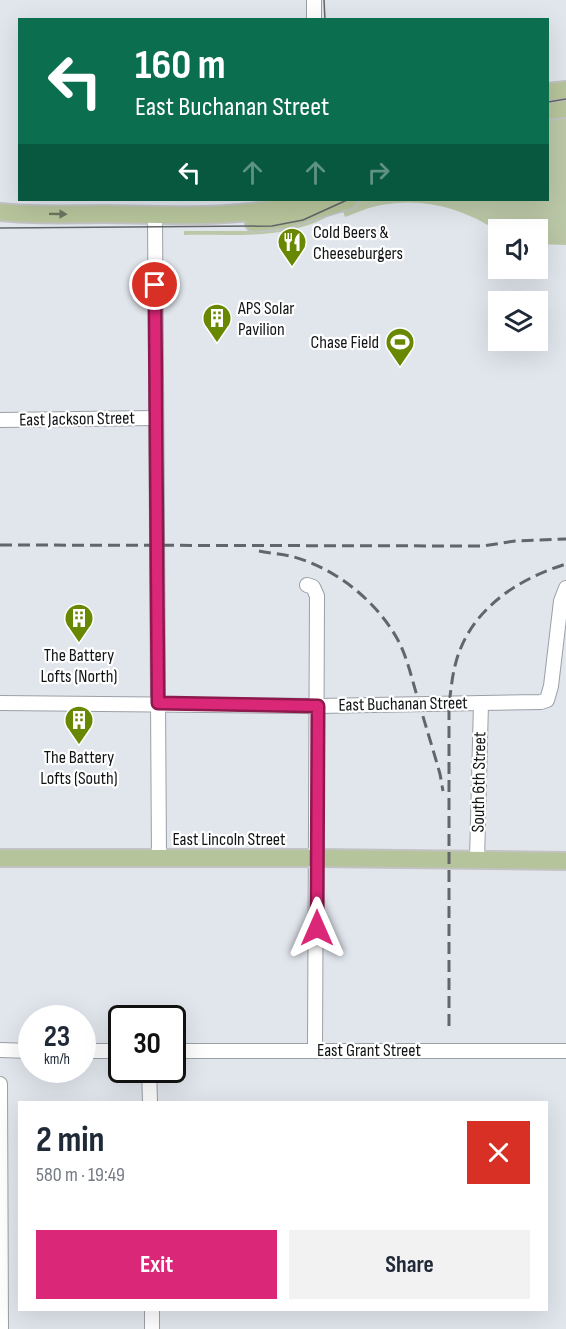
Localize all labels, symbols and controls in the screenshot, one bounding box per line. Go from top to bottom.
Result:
text: 160 m [135,40,226,91]
icon: left [36,42,114,120]
text: East Buchanan Street [135,91,329,123]
icon: left [173,156,206,189]
icon: ahead [236,156,269,189]
icon: ahead [299,156,332,189]
icon: right [362,156,395,189]
one-way arrow [49,209,68,219]
map controls [488,219,548,351]
button: sound [488,219,548,279]
place label: Cold Beers & Cheeseburgers [313,222,403,264]
restaurant icon: Cold Beers & Cheeseburgers [276,226,308,268]
pin [129,259,180,310]
icon: arrive [138,268,171,301]
button: layers [488,291,548,351]
place label: APS Solar Pavilion [237,298,295,340]
building icon: APS Solar Pavilion [201,302,233,344]
sports icon: Chase Field [384,326,416,368]
place label: Chase Field [311,332,379,353]
street label: East Jackson Street [19,407,136,431]
building icon: The Battery Lofts (North) [63,602,95,644]
place label: The Battery Lofts (North) [41,645,117,687]
street label: East Buchanan Street [338,692,468,716]
building icon: The Battery Lofts (South) [63,704,95,746]
street label: South 6th Street [468,731,490,833]
place label: The Battery Lofts (South) [40,747,118,789]
street label: East Lincoln Street [172,829,286,850]
position arrow [285,896,349,960]
speed limit sign: 30 [108,1005,186,1083]
text: 23 [44,1019,70,1055]
street label: East Grant Street [317,1040,421,1061]
text: km/h [44,1050,70,1069]
text: 2 min [36,1119,105,1162]
button: close [467,1121,530,1184]
text: 580 m · 19:49 [36,1163,125,1187]
button: Exit [36,1230,277,1299]
button: Share [289,1230,530,1299]

